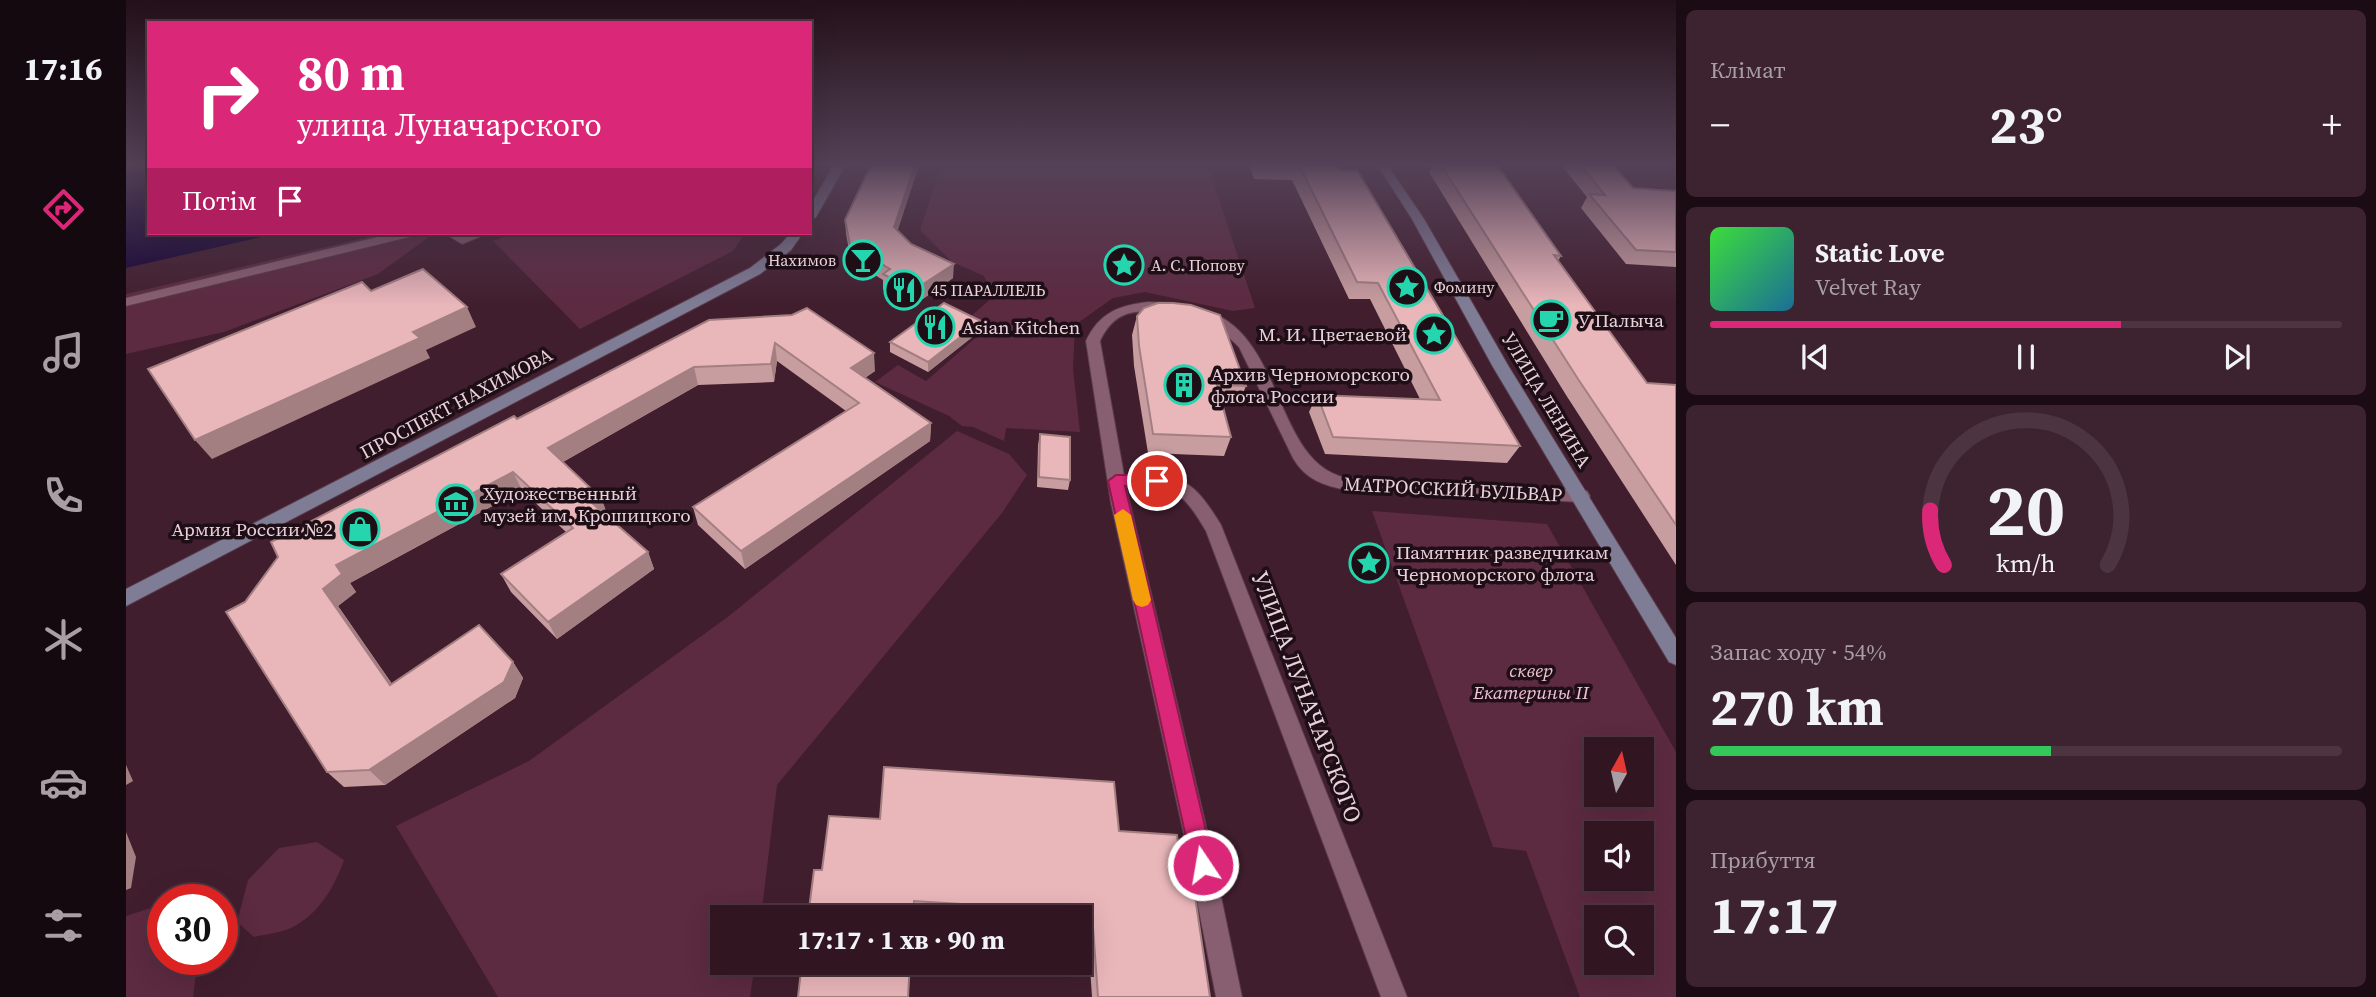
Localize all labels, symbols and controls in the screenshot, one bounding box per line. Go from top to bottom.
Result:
text: 80 m [297,39,405,106]
text: 17:16 [24,47,102,91]
icon: right [182,49,273,140]
text: Клімат [1710,54,1786,86]
text: 23° [1989,89,2063,160]
text: − [1710,99,1730,151]
text: + [2322,99,2342,151]
text: улица Луначарского [297,103,602,147]
icon: arrive [271,182,309,220]
text: Потім [182,183,257,219]
icon: directions [39,185,88,234]
text: Static Love [1815,235,1944,271]
bar icon: Нахимов [842,239,884,281]
place icon: А. С. Попову [1103,244,1145,286]
place label: Нахимов [768,249,836,271]
place label: А. С. Попову [1151,254,1246,276]
place icon: Фомину [1386,266,1428,308]
restaurant icon: 45 ПАРАЛЛЕЛЬ [883,269,925,311]
text: Velvet Ray [1815,271,1921,303]
place label: Фомину [1434,276,1495,298]
place label: 45 ПАРАЛЛЕЛЬ [931,279,1046,301]
cafe icon: У Палыча [1530,299,1572,341]
restaurant icon: Asian Kitchen [914,306,956,348]
place label: У Палыча [1578,307,1664,333]
place icon: М. И. Цветаевой [1413,313,1455,355]
place label: Asian Kitchen [962,314,1080,340]
place label: М. И. Цветаевой [1258,321,1407,347]
icon: music [39,328,88,377]
street label: УЛИЦА ЛЕНИНА [1496,328,1598,473]
icon: previous [1796,338,1834,376]
icon: pause [2007,338,2045,376]
icon: next [2218,338,2256,376]
street label: ПРОСПЕКТ НАХИМОВА [355,341,557,465]
place label: Архив Черноморского флота России [1211,361,1410,409]
building icon: Архив Черноморского флота России [1163,364,1205,406]
pin [1127,451,1187,511]
text: 20 [1987,460,2065,559]
icon: arrive [1138,462,1176,500]
street label: МАТРОССКИЙ БУЛЬВАР [1343,470,1563,508]
icon: phone [39,471,88,520]
place label: Художественный музей им. Крошицкого [483,480,691,528]
museum icon: Художественный музей им. Крошицкого [435,483,477,525]
shop icon: Армия России №2 [339,508,381,550]
place label: Армия России №2 [172,516,333,542]
place label: Памятник разведчикам Черноморского флота [1396,539,1609,587]
place icon: Памятник разведчикам Черноморского флота [1348,542,1390,584]
text: km/h [1996,545,2056,579]
street label: УЛИЦА ЛУНАЧАРСКОГО [1244,567,1370,827]
icon: climate [39,615,88,664]
text: Запас ходу · 54% [1710,636,1886,668]
park label: cквер Екатерины II [1472,657,1590,705]
text: 270 km [1710,671,1884,742]
north arrow [1584,737,1654,807]
map controls [1584,737,1654,975]
icon: car [39,758,88,807]
button: sound [1584,821,1654,891]
position arrow [1166,828,1240,902]
text: Прибуття [1710,844,1816,876]
text: 17:17 [1710,879,1838,950]
speed limit sign: 30 [147,884,238,975]
icon: filters [39,901,88,950]
button: search [1584,905,1654,975]
text: 17:17 · 1 хв · 90 m [797,922,1005,958]

